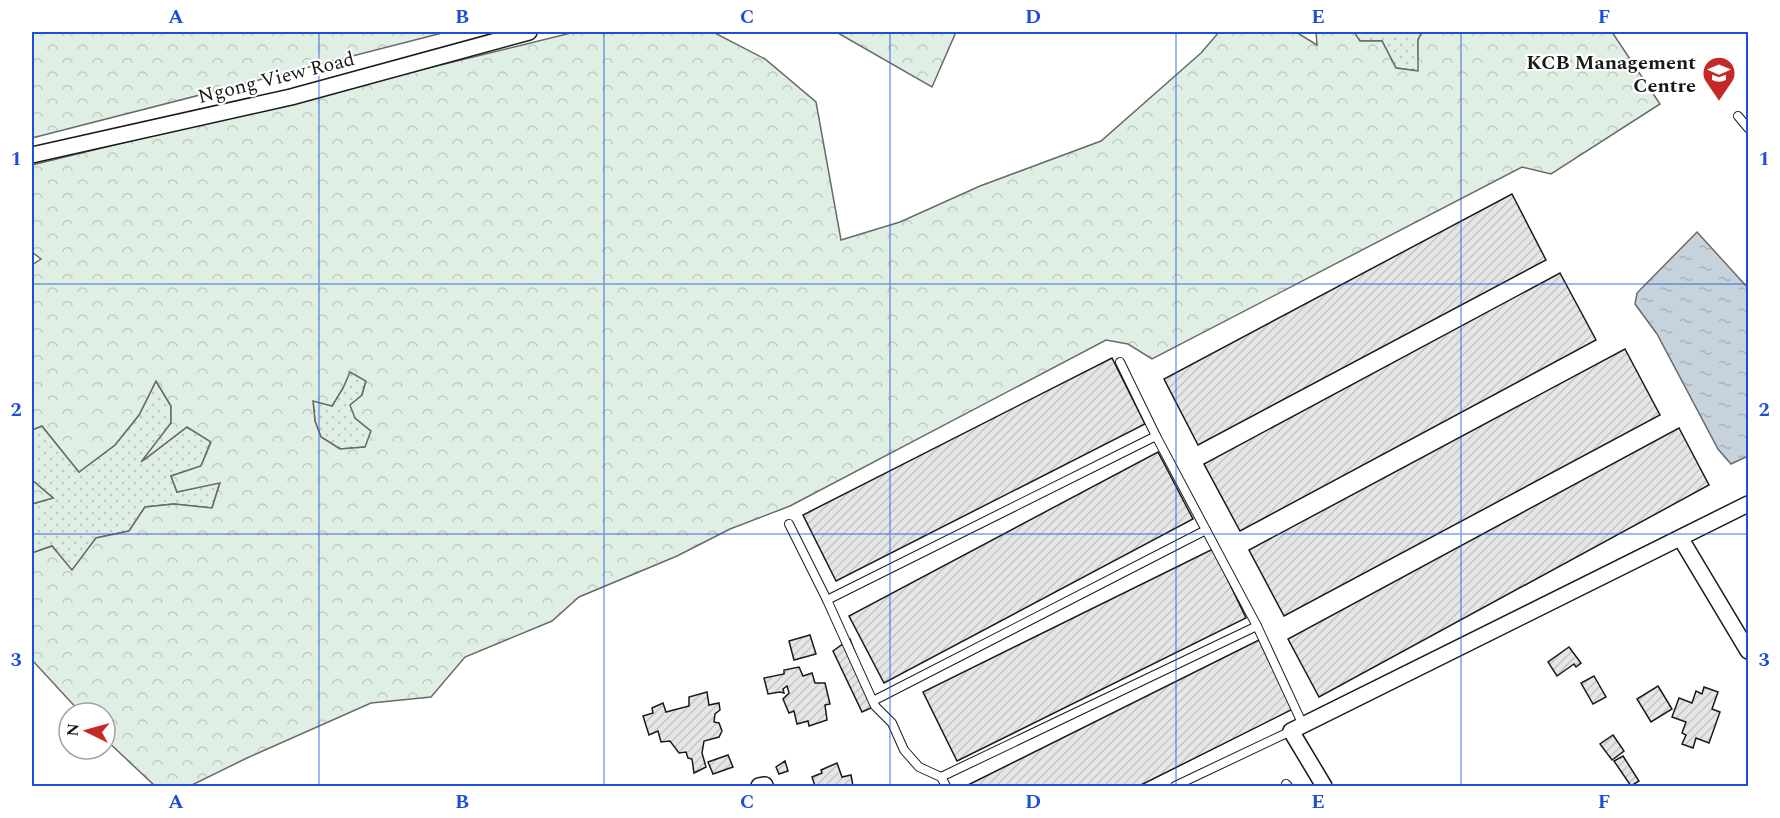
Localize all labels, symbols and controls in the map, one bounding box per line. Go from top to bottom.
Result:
text: A [168,2,184,32]
text: B [455,2,469,32]
text: C [740,2,754,32]
text: D [1025,2,1041,32]
text: E [1311,2,1325,32]
text: F [1598,2,1610,32]
street label: Ngong View Road [195,44,358,112]
place label: KCB Management Centre [1526,48,1696,101]
school or university icon: KCB Management Centre [1701,55,1737,102]
text: 1 [10,144,22,174]
text: 1 [1758,144,1770,174]
text: 2 [10,395,22,425]
text: 2 [1758,395,1770,425]
text: 3 [10,645,22,675]
text: 3 [1758,645,1770,675]
north arrow [57,701,117,761]
text: N [61,722,86,737]
text: A [168,787,184,817]
text: B [455,787,469,817]
text: C [740,787,754,817]
text: D [1025,787,1041,817]
text: E [1311,787,1325,817]
text: F [1598,787,1610,817]

